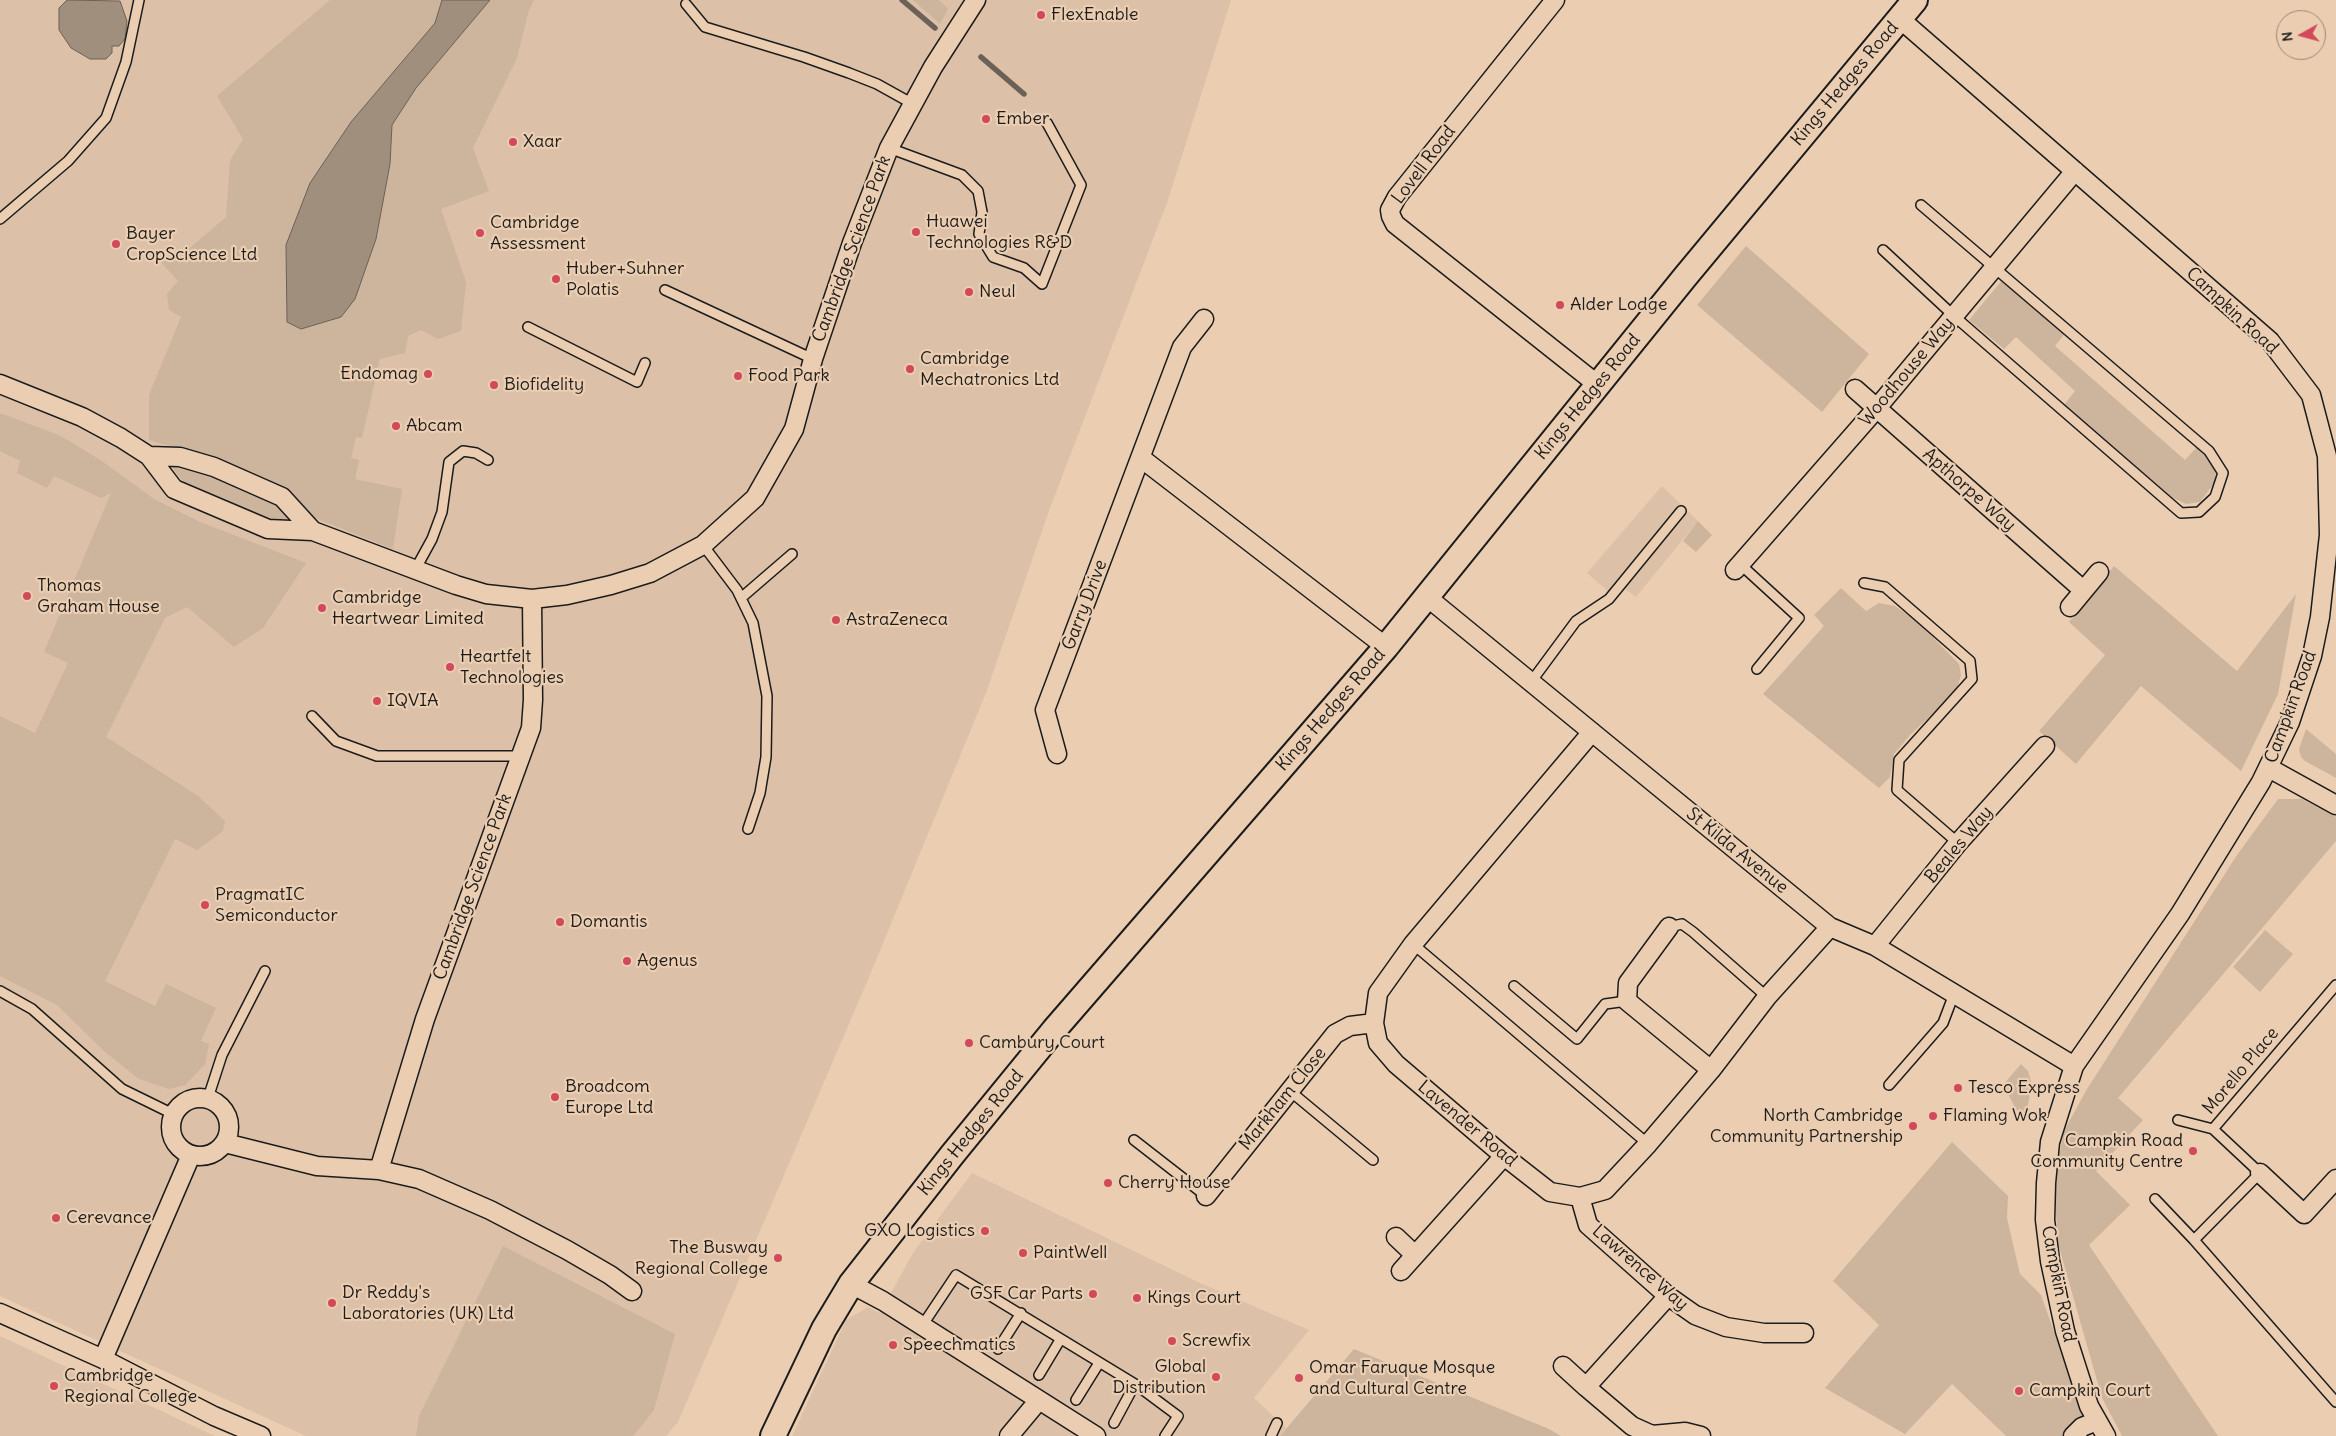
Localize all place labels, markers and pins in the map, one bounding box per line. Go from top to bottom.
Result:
place label: FlexEnable [1051,4,1139,26]
marker: FlexEnable [1035,9,1047,21]
place label: Ember [996,108,1049,130]
marker: Ember [980,113,992,125]
place label: Xaar [523,131,562,153]
marker: Xaar [507,136,519,148]
place label: Huawei Technologies R&D [926,211,1072,253]
place label: Cambridge Assessment [490,212,586,254]
place label: Bayer CropScience Ltd [126,223,257,266]
marker: Huawei Technologies R&D [910,226,922,238]
marker: Cambridge Assessment [474,227,486,239]
marker: Bayer CropScience Ltd [110,238,122,250]
place label: Huber+Suhner Polatis [566,258,684,300]
marker: Huber+Suhner Polatis [550,273,562,285]
place label: Neul [979,281,1016,303]
marker: Neul [963,286,975,298]
place label: Alder Lodge [1570,294,1667,316]
marker: Alder Lodge [1554,299,1566,311]
place label: Cambridge Mechatronics Ltd [920,348,1059,390]
place label: Endomag [340,363,418,385]
marker: Cambridge Mechatronics Ltd [904,363,916,375]
place label: Food Park [748,365,830,387]
marker: Endomag [422,368,434,380]
marker: Food Park [732,370,744,382]
place label: Biofidelity [504,374,584,396]
marker: Biofidelity [488,379,500,391]
place label: Abcam [406,415,463,437]
marker: Abcam [390,420,402,432]
place label: Thomas Graham House [37,575,160,618]
place label: Cambridge Heartwear Limited [332,587,484,630]
marker: Thomas Graham House [21,590,33,602]
marker: Cambridge Heartwear Limited [316,602,328,614]
place label: AstraZeneca [846,609,948,631]
marker: AstraZeneca [830,614,842,626]
place label: Heartfelt Technologies [460,646,564,689]
marker: Heartfelt Technologies [444,661,456,673]
place label: IQVIA [387,690,439,712]
marker: IQVIA [371,695,383,707]
place label: PragmatIC Semiconductor [215,884,338,926]
marker: PragmatIC Semiconductor [199,899,211,911]
place label: Domantis [570,911,647,933]
marker: Domantis [554,916,566,928]
place label: Agenus [637,950,697,972]
marker: Agenus [621,955,633,967]
place label: Cambury Court [979,1032,1105,1054]
marker: Cambury Court [963,1037,975,1049]
place label: Broadcom Europe Ltd [565,1076,653,1118]
place label: Tesco Express [1968,1077,2080,1099]
marker: Tesco Express [1952,1082,1964,1094]
marker: Broadcom Europe Ltd [549,1091,561,1103]
place label: North Cambridge Community Partnership [1710,1105,1903,1148]
place label: Flaming Wok [1943,1105,2047,1127]
marker: Flaming Wok [1927,1110,1939,1122]
marker: North Cambridge Community Partnership [1907,1120,1919,1132]
place label: Campkin Road Community Centre [2030,1130,2183,1172]
marker: Campkin Road Community Centre [2187,1145,2199,1157]
place label: Cherry House [1118,1172,1231,1194]
marker: Cherry House [1102,1177,1114,1189]
place label: Cerevance [66,1207,151,1229]
marker: Cerevance [50,1212,62,1224]
place label: GXO Logistics [864,1220,975,1242]
marker: GXO Logistics [979,1225,991,1237]
place label: The Busway Regional College [635,1237,768,1280]
place label: PaintWell [1033,1242,1107,1264]
marker: PaintWell [1017,1247,1029,1259]
marker: The Busway Regional College [772,1252,784,1264]
place label: Dr Reddy's Laboratories (UK) Ltd [342,1282,514,1325]
place label: GSF Car Parts [970,1283,1083,1305]
place label: Kings Court [1147,1287,1241,1309]
marker: GSF Car Parts [1087,1288,1099,1300]
marker: Kings Court [1131,1292,1143,1304]
marker: Dr Reddy's Laboratories (UK) Ltd [326,1297,338,1309]
place label: Screwfix [1182,1330,1251,1352]
place label: Speechmatics [903,1334,1016,1356]
marker: Screwfix [1166,1335,1178,1347]
marker: Speechmatics [887,1339,899,1351]
place label: Global Distribution [1112,1356,1206,1398]
place label: Omar Faruque Mosque and Cultural Centre [1309,1357,1495,1400]
place label: Cambridge Regional College [64,1365,197,1408]
marker: Global Distribution [1210,1371,1222,1383]
marker: Omar Faruque Mosque and Cultural Centre [1293,1372,1305,1384]
marker: Cambridge Regional College [48,1380,60,1392]
place label: Campkin Court [2029,1380,2151,1402]
marker: Campkin Court [2013,1385,2025,1397]

